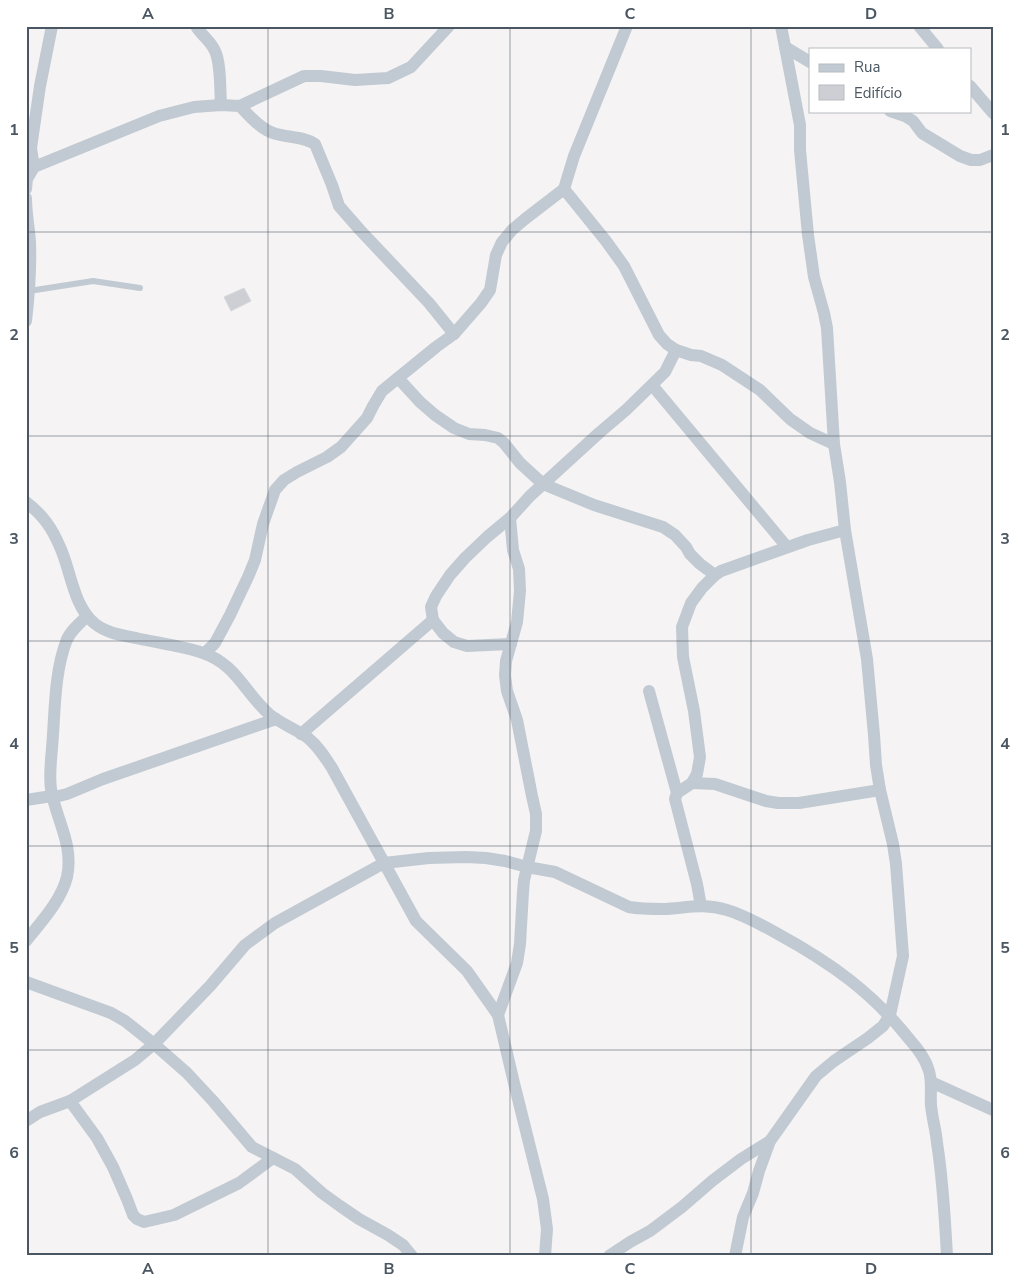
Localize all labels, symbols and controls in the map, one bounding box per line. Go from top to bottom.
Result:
text: A [142,3,154,25]
text: B [383,3,395,25]
text: C [625,3,636,25]
text: D [865,3,877,25]
legend [809,48,972,112]
text: Rua [854,57,880,77]
text: Edifício [854,83,902,103]
text: 1 [9,119,19,141]
text: 1 [1000,119,1010,141]
text: 2 [9,324,19,346]
text: 2 [1000,324,1010,346]
text: 3 [9,528,19,550]
text: 3 [1000,528,1010,550]
text: 4 [9,733,19,755]
text: 4 [1000,733,1010,755]
text: 5 [9,937,19,959]
text: 5 [1000,937,1010,959]
text: 6 [9,1142,19,1164]
text: 6 [1000,1142,1010,1164]
text: A [142,1258,154,1280]
text: B [383,1258,395,1280]
text: C [625,1258,636,1280]
text: D [865,1258,877,1280]

